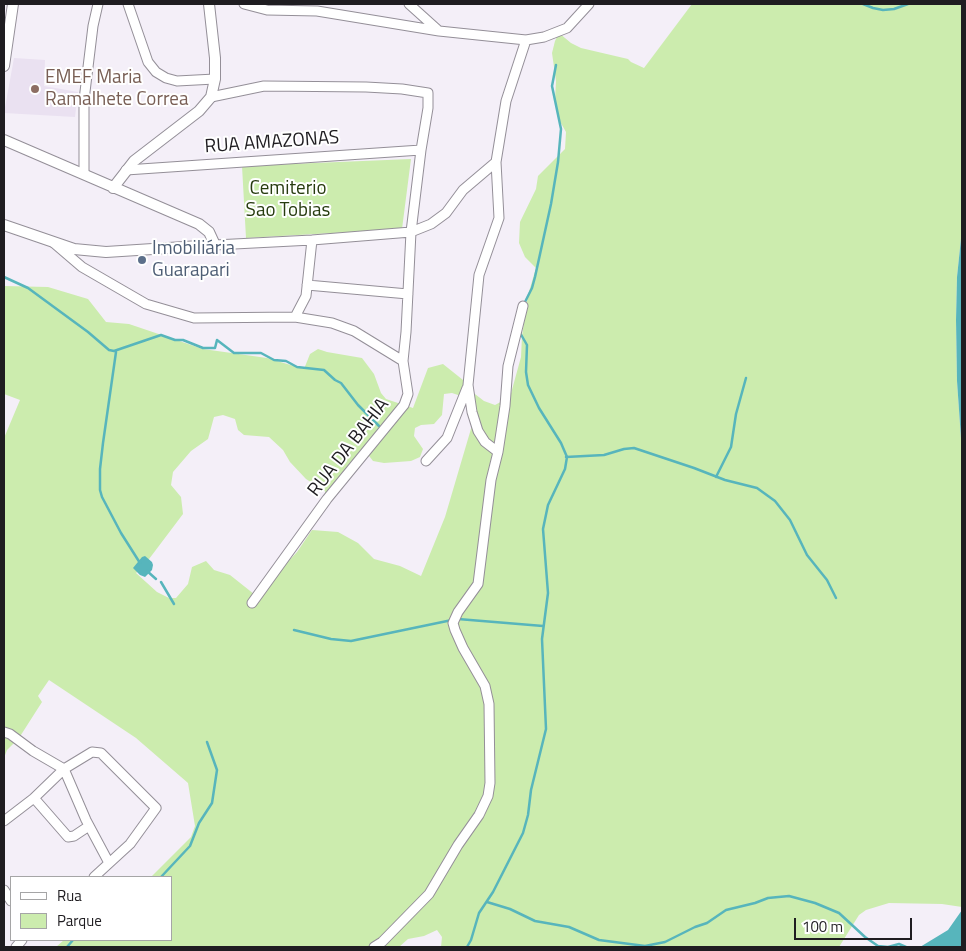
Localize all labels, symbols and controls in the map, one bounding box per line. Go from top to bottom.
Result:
place label: EMEF Maria Ramalhete Correa [45,67,188,111]
marker: EMEF Maria Ramalhete Correa [29,83,41,95]
street label: RUA AMAZONAS [204,127,340,159]
park label: Cemiterio Sao Tobias [246,178,330,222]
place label: Imobiliária Guarapari [152,238,235,282]
marker: Imobiliária Guarapari [136,254,148,266]
street label: RUA DA BAHIA [304,394,394,502]
legend [10,876,172,941]
text: Rua [57,884,82,907]
scale bar [796,908,914,940]
text: Parque [57,909,102,932]
text: 100 m [802,915,843,938]

